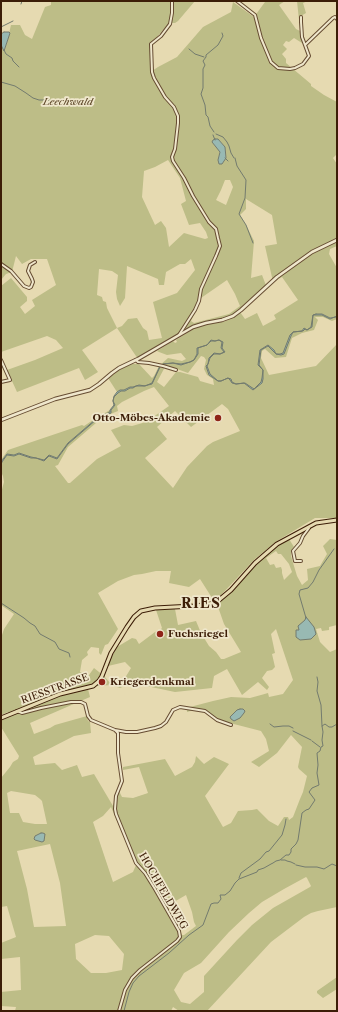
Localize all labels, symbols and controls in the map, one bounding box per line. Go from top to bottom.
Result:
park label: Leechwald [43,96,93,108]
place label: Otto-Möbes-Akademie [92,412,210,424]
marker: Otto-Möbes-Akademie [213,413,223,423]
district label: RIES [181,596,221,612]
place label: Fuchsriegel [168,628,228,640]
marker: Fuchsriegel [155,629,165,639]
street label: RIESSTRASSE [20,671,90,707]
place label: Kriegerdenkmal [110,676,194,688]
marker: Kriegerdenkmal [97,677,107,687]
street label: HOCHFELDWEG [136,850,190,932]

